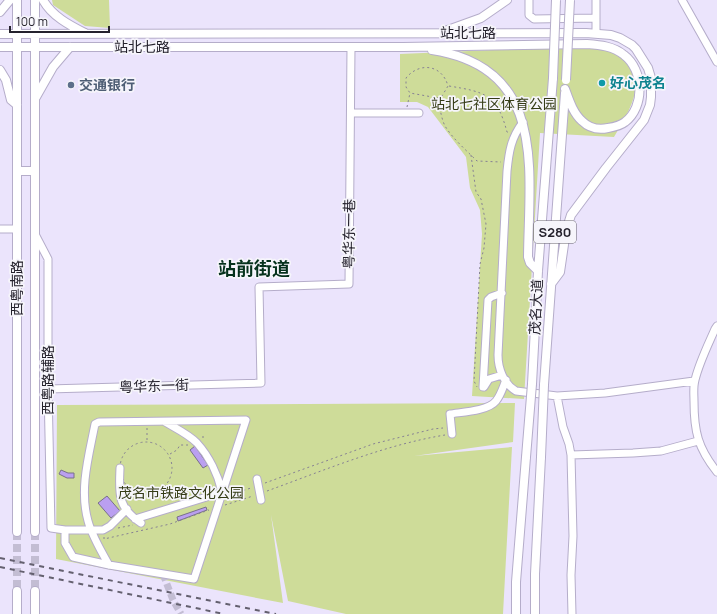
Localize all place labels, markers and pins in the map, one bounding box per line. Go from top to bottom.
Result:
place label: 好心茂名 [610,73,666,92]
place label: 交通银行 [79,75,135,94]
marker: 好心茂名 [597,78,607,88]
marker: 交通银行 [66,80,76,90]

